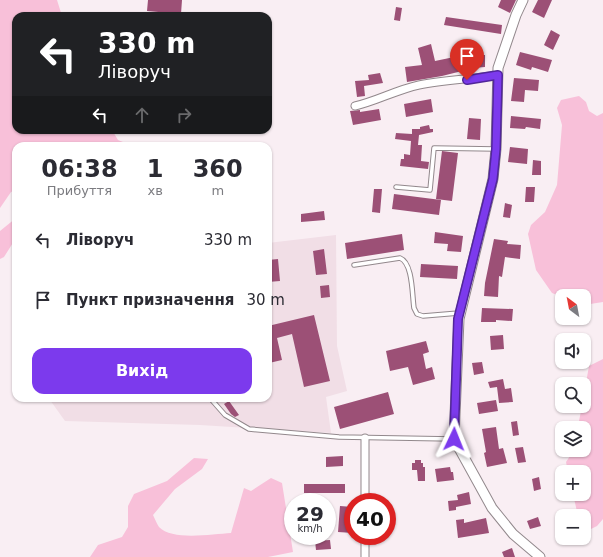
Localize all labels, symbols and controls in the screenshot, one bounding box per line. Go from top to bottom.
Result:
text: 330 m [98,27,195,60]
icon: left [32,28,84,80]
pin [450,39,484,80]
icon: arrive [456,45,478,67]
text: Ліворуч [98,61,171,82]
icon: left [89,104,111,126]
icon: ahead [131,104,153,126]
icon: right [173,104,195,126]
text: 06:38 [41,155,118,183]
text: 1 [147,155,163,183]
text: 360 [193,155,243,183]
text: Прибуття [47,183,112,198]
text: хв [147,183,163,198]
text: m [211,183,224,198]
icon: left [32,229,54,251]
text: Ліворуч [66,231,134,249]
text: 330 m [204,231,252,249]
icon: arrive [32,289,54,311]
north arrow [555,289,591,325]
map controls [555,289,591,545]
text: Пункт призначення [66,291,234,309]
text: 30 m [246,291,285,309]
button: sound [555,333,591,369]
button: Вихід [32,348,252,394]
button: search [555,377,591,413]
position arrow [433,418,475,460]
button: layers [555,421,591,457]
button: + [555,465,591,501]
speed limit sign: 40 [344,493,396,545]
text: 29 [296,502,324,526]
button: − [555,509,591,545]
text: km/h [297,523,323,534]

